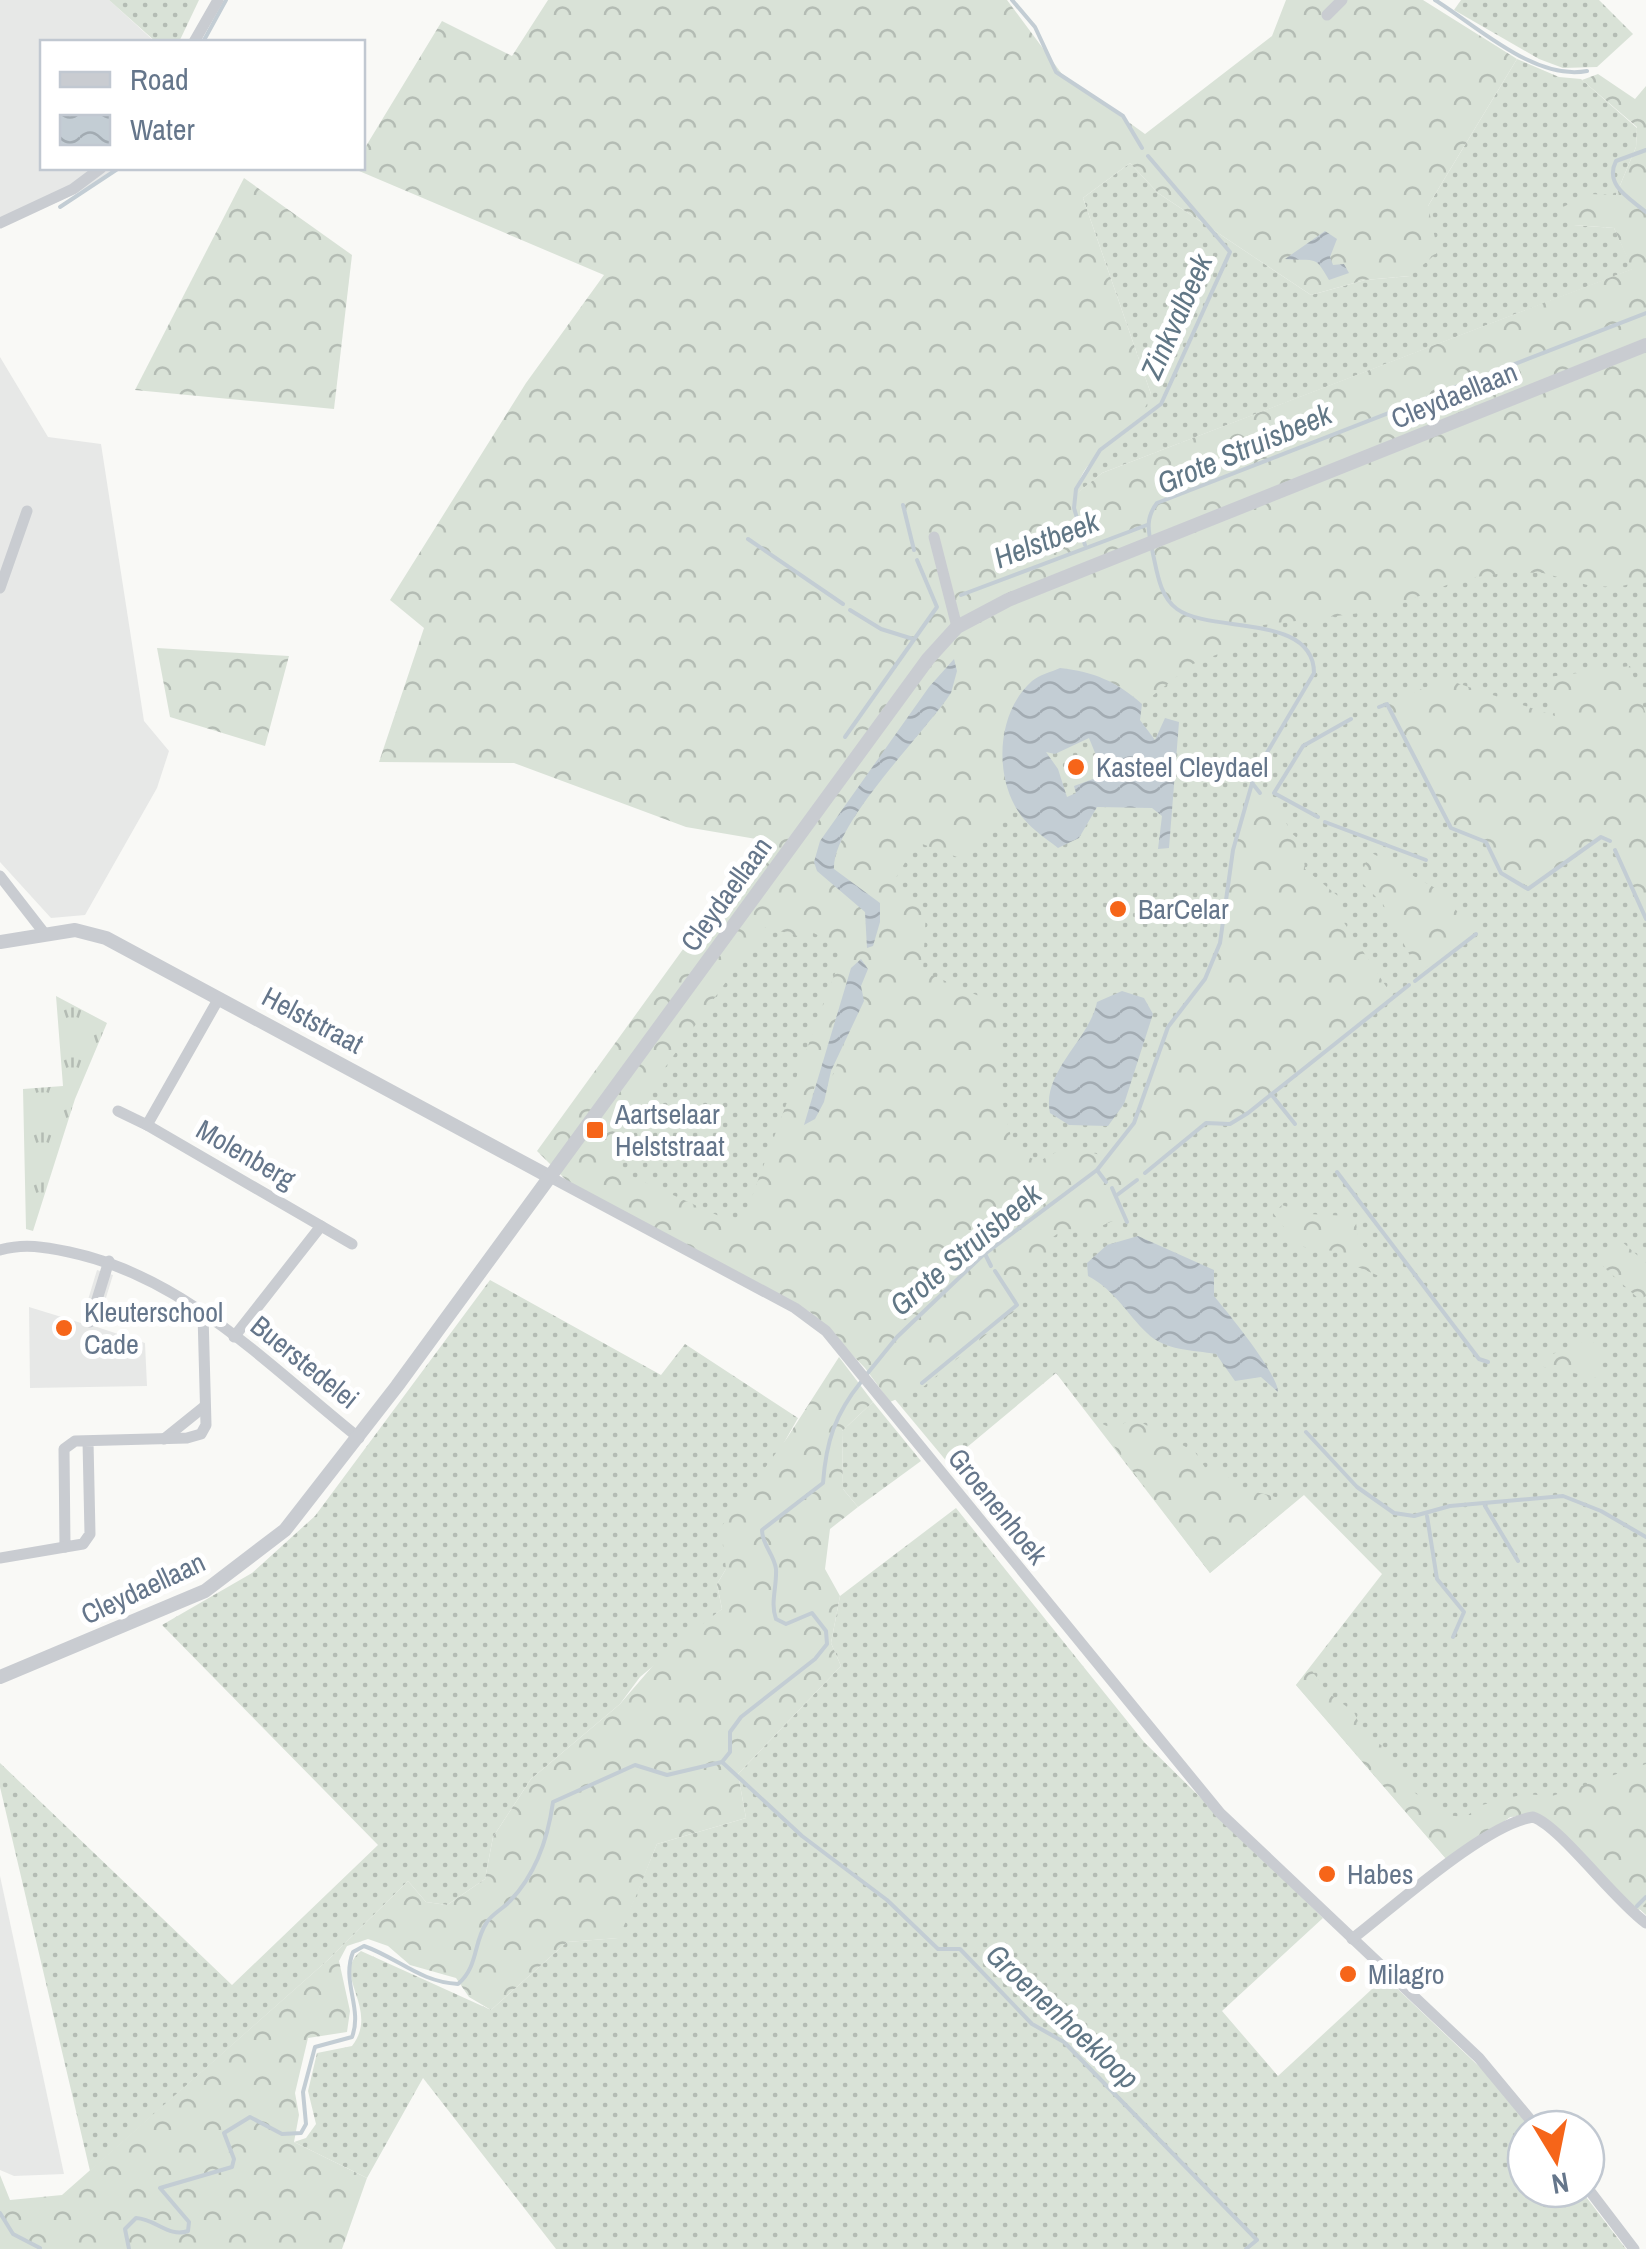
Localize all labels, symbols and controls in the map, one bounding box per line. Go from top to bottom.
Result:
legend [40,40,365,170]
text: Road [130,59,189,99]
text: Water [130,109,196,149]
water label: Zinkvalbeek [1130,246,1222,386]
street label: Cleydaellaan [1385,353,1523,437]
water label: Grote Struisbeek [1151,393,1339,503]
water label: Helstbeek [988,500,1106,577]
place label: Kasteel Cleydael [1096,748,1268,786]
marker: Kasteel Cleydael [1065,756,1087,778]
street label: Cleydaellaan [672,829,780,959]
place label: BarCelar [1138,890,1229,928]
marker: BarCelar [1107,898,1129,920]
street label: Helststraat [256,977,370,1063]
place label: Aartselaar Helststraat [614,1095,725,1165]
street label: Molenberg [190,1110,303,1198]
marker: Aartselaar Helststraat [584,1119,606,1141]
water label: Grote Struisbeek [881,1173,1050,1324]
place label: Kleuterschool Cade [84,1293,223,1363]
street label: Buerstedelei [243,1307,367,1417]
marker: Kleuterschool Cade [53,1317,75,1339]
street label: Groenenhoek [939,1440,1057,1572]
street label: Cleydaellaan [75,1543,211,1633]
place label: Habes [1347,1855,1413,1893]
marker: Habes [1316,1863,1338,1885]
water label: Groenenhoekloop [978,1935,1148,2097]
place label: Milagro [1368,1955,1445,1993]
marker: Milagro [1337,1963,1359,1985]
north arrow [1506,2109,1606,2209]
text: N [1549,2163,1572,2204]

